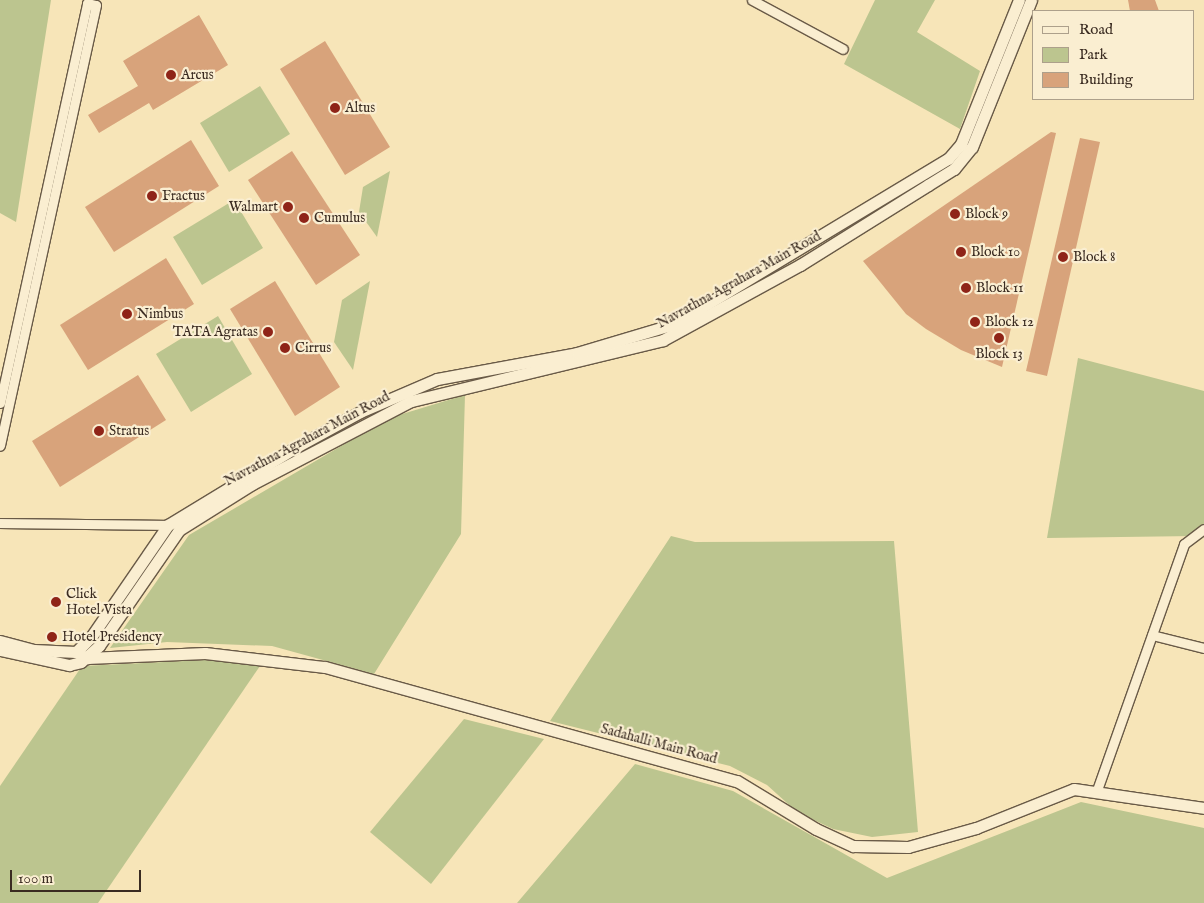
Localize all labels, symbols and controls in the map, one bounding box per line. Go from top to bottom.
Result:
legend [1032,10,1194,100]
text: Road [1079,20,1113,39]
text: Park [1079,45,1108,64]
place label: Arcus [181,67,214,83]
marker: Arcus [165,69,177,81]
text: Building [1079,70,1133,89]
place label: Altus [345,100,375,116]
marker: Altus [329,102,341,114]
place label: Fractus [162,188,205,204]
marker: Fractus [146,190,158,202]
place label: Walmart [229,199,278,215]
marker: Walmart [282,201,294,213]
place label: Block 9 [965,206,1008,222]
marker: Block 9 [949,208,961,220]
place label: Cumulus [314,210,365,226]
marker: Cumulus [298,212,310,224]
street label: Navrathna Agrahara Main Road [654,228,824,332]
place label: Block 10 [971,244,1020,260]
marker: Block 10 [955,246,967,258]
place label: Block 8 [1073,249,1116,265]
marker: Block 8 [1057,251,1069,263]
place label: Block 11 [976,280,1024,296]
marker: Block 11 [960,282,972,294]
place label: Nimbus [137,306,183,322]
marker: Nimbus [121,308,133,320]
place label: Block 12 [985,314,1034,330]
marker: Block 12 [969,316,981,328]
place label: TATA Agratas [173,324,258,340]
marker: TATA Agratas [262,326,274,338]
marker: Block 13 [993,332,1005,344]
place label: Cirrus [295,340,331,356]
marker: Cirrus [279,342,291,354]
place label: Block 13 [975,346,1023,362]
street label: Navrathna Agrahara Main Road [221,388,393,490]
place label: Stratus [109,423,149,439]
marker: Stratus [93,425,105,437]
place label: Click Hotel Vista [66,586,132,618]
marker: Click Hotel Vista [50,596,62,608]
place label: Hotel Presidency [62,629,162,645]
marker: Hotel Presidency [46,631,58,643]
street label: Sadahalli Main Road [599,720,719,768]
scale bar [12,860,144,892]
text: 100 m [18,869,53,888]

